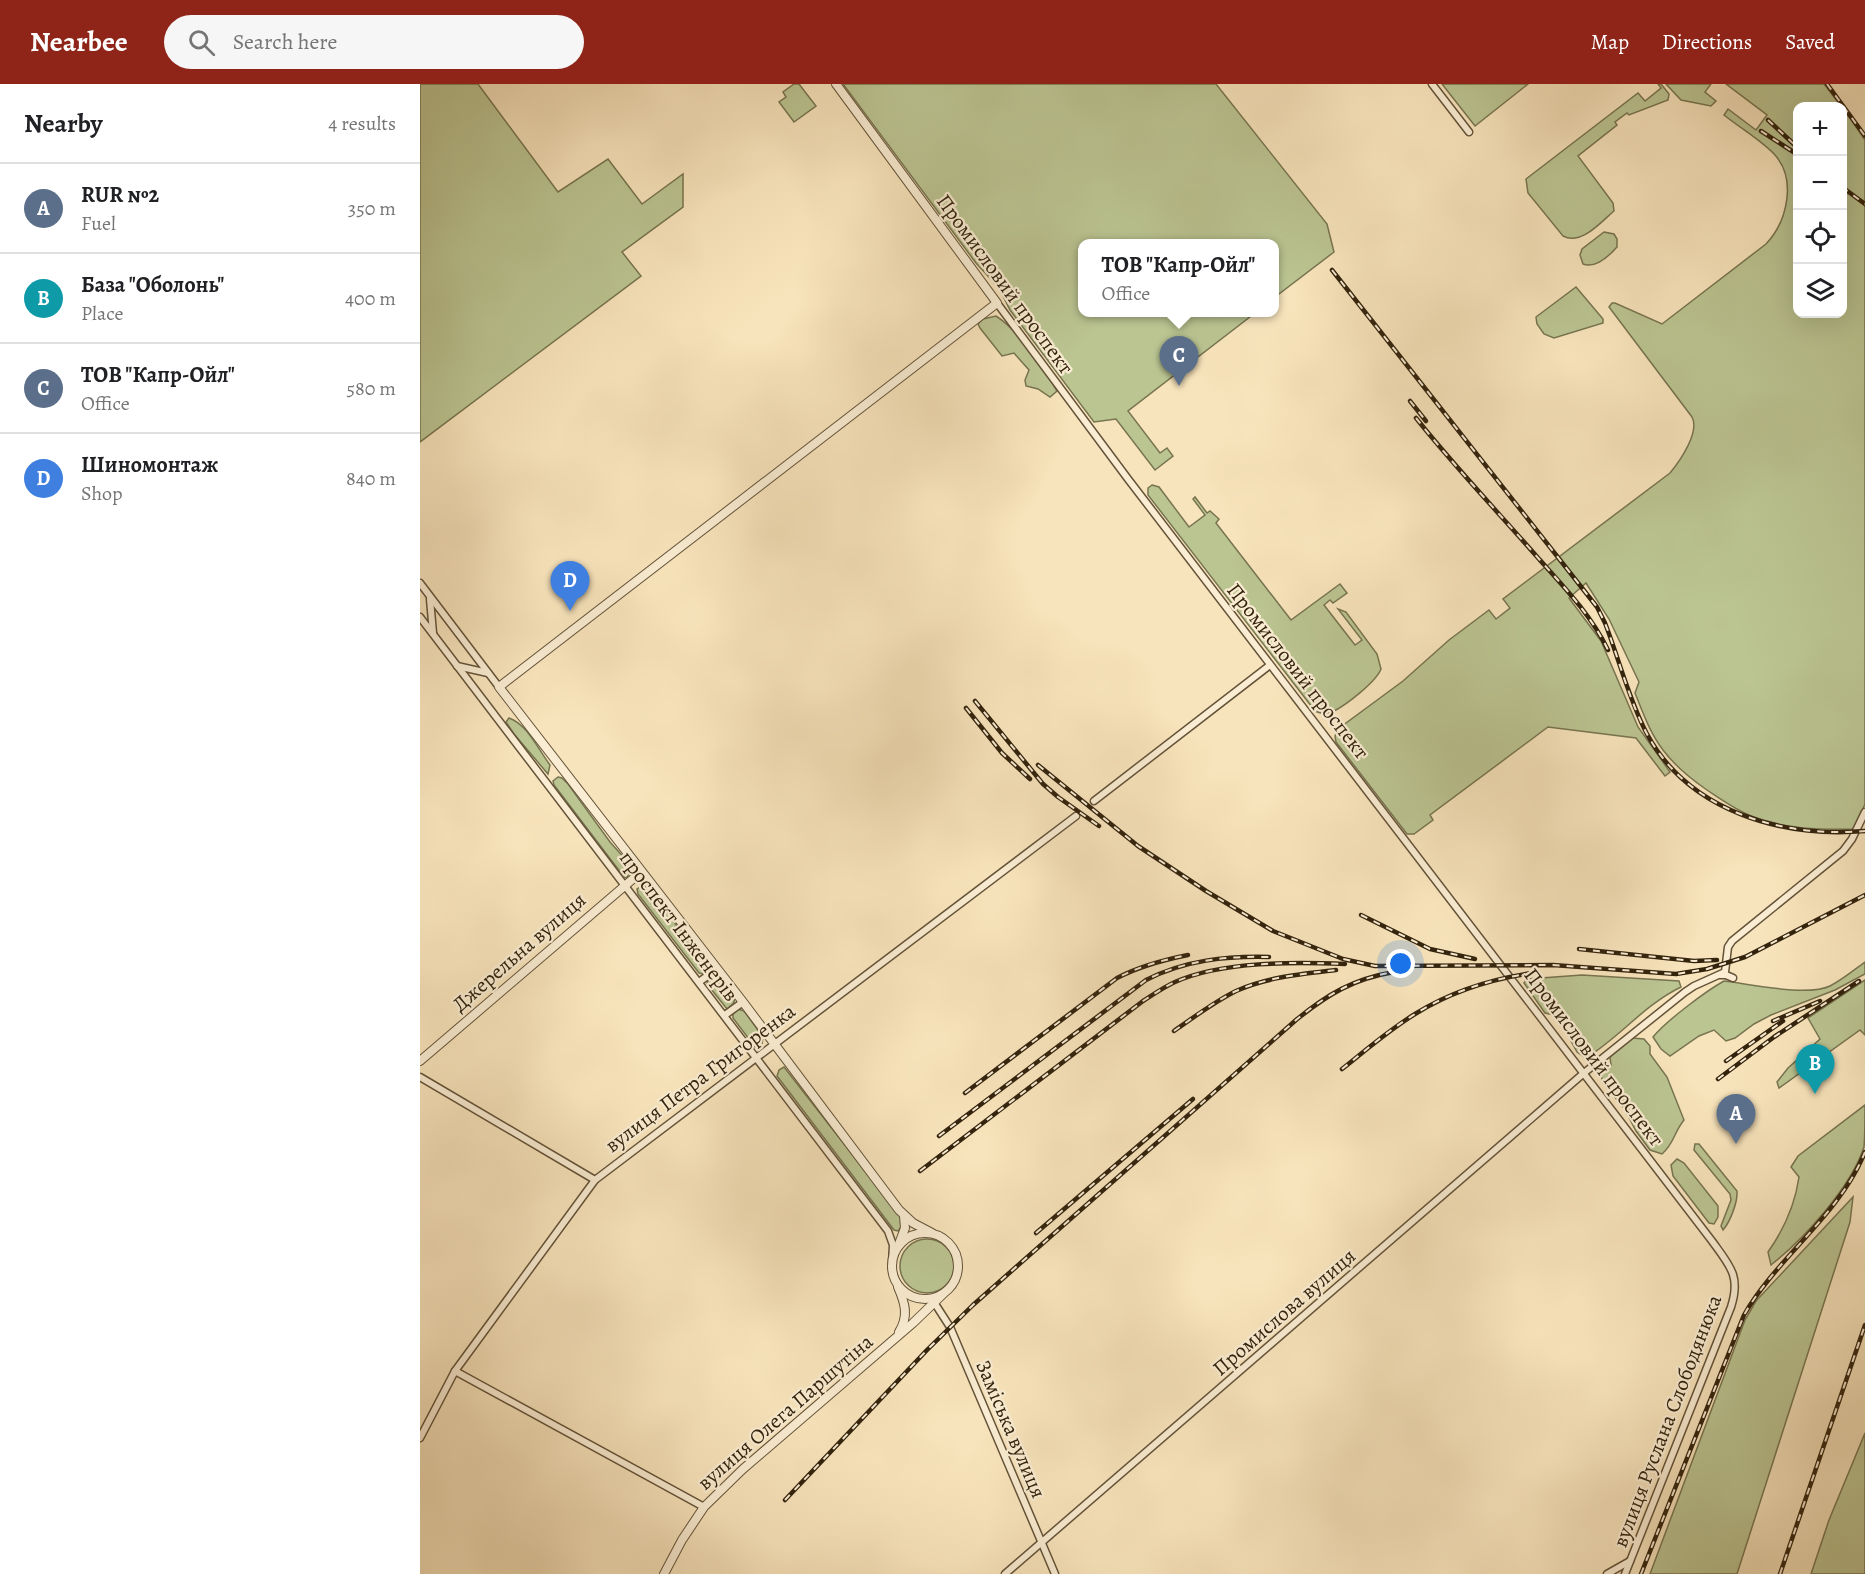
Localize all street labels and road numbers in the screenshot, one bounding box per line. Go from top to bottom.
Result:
street label: Промисловий проспект [930,188,1080,380]
street label: Промисловий проспект [1220,577,1376,765]
street label: проспект Інженерів [613,845,745,1007]
street label: Джерельна вулиця [446,886,592,1018]
street label: Промисловий проспект [1518,962,1670,1152]
street label: вулиця Петра Григоренка [599,997,801,1159]
street label: Промислова вулиця [1207,1242,1361,1382]
street label: вулиця Руслана Слободянюка [1606,1290,1728,1551]
street label: вулиця Олега Паршутіна [691,1328,879,1496]
street label: Заміська вулиця [969,1356,1053,1502]

